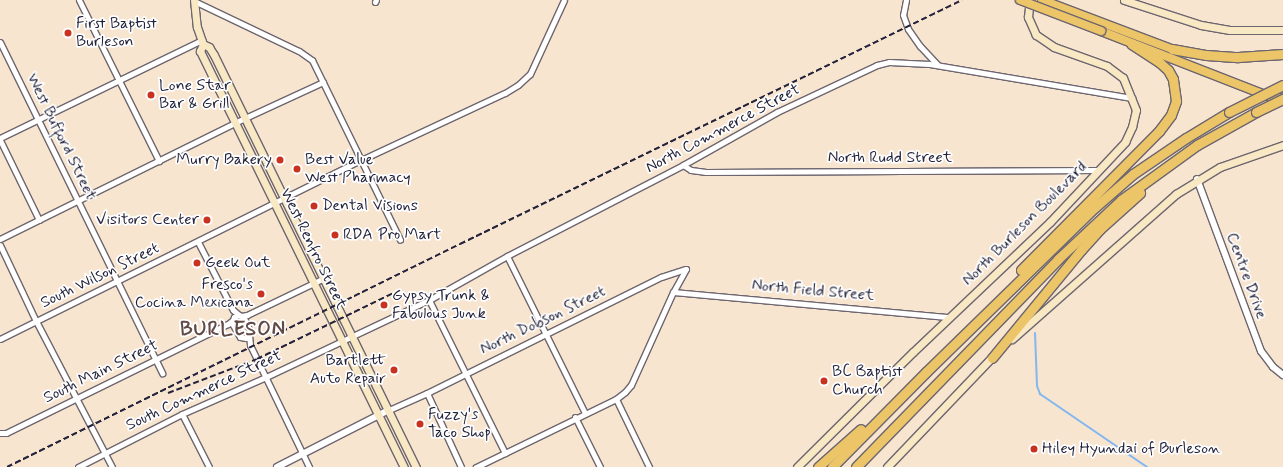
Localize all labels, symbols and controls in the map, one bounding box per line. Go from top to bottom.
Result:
place label: First Baptist Burleson [76,14,157,52]
marker: First Baptist Burleson [63,28,73,38]
street label: West Bufford Street [22,71,100,203]
place label: Lone Star Bar & Grill [159,76,230,114]
street label: North Commerce Street [643,80,803,178]
marker: Lone Star Bar & Grill [146,90,156,100]
street label: North Rudd Street [828,148,952,168]
place label: Murry Bakery [175,150,272,170]
place label: Best Value West Pharmacy [305,150,411,188]
marker: Murry Bakery [275,155,285,165]
street label: North Burleson Boulevard [959,158,1091,290]
marker: Best Value West Pharmacy [292,164,302,174]
street label: West Renfro Street [275,185,351,313]
place label: Dental Visions [322,196,423,216]
marker: Dental Visions [309,201,319,211]
place label: Visitors Center [93,210,199,230]
marker: Visitors Center [202,215,212,225]
place label: RDA Pro Mart [343,225,440,245]
marker: RDA Pro Mart [330,230,340,240]
street label: Centre Drive [1222,231,1270,321]
street label: South Wilson Street [36,238,164,314]
place label: Geek Out [205,253,269,273]
marker: Geek Out [192,258,202,268]
place label: Fresco's Cocina Mexicana [135,275,253,313]
street label: North Field Street [751,276,875,306]
street label: North Dobson Street [476,282,610,360]
place label: Gypsy Trunk & Fabulous Junk [392,286,492,324]
marker: Fresco's Cocina Mexicana [256,289,266,299]
marker: Gypsy Trunk & Fabulous Junk [379,300,389,310]
district label: BURLESON [179,317,287,341]
street label: South Main Street [41,336,161,408]
street label: South Commerce Street [124,347,284,435]
place label: Bartlett Auto Repair [308,351,386,389]
place label: BC Baptist Church [832,362,903,400]
marker: Bartlett Auto Repair [389,365,399,375]
marker: BC Baptist Church [819,376,829,386]
place label: Fuzzy's Taco Shop [428,405,491,443]
marker: Fuzzy's Taco Shop [415,419,425,429]
place label: Hiley Hyundai of Burleson [1042,439,1217,459]
marker: Hiley Hyundai of Burleson [1029,444,1039,454]

